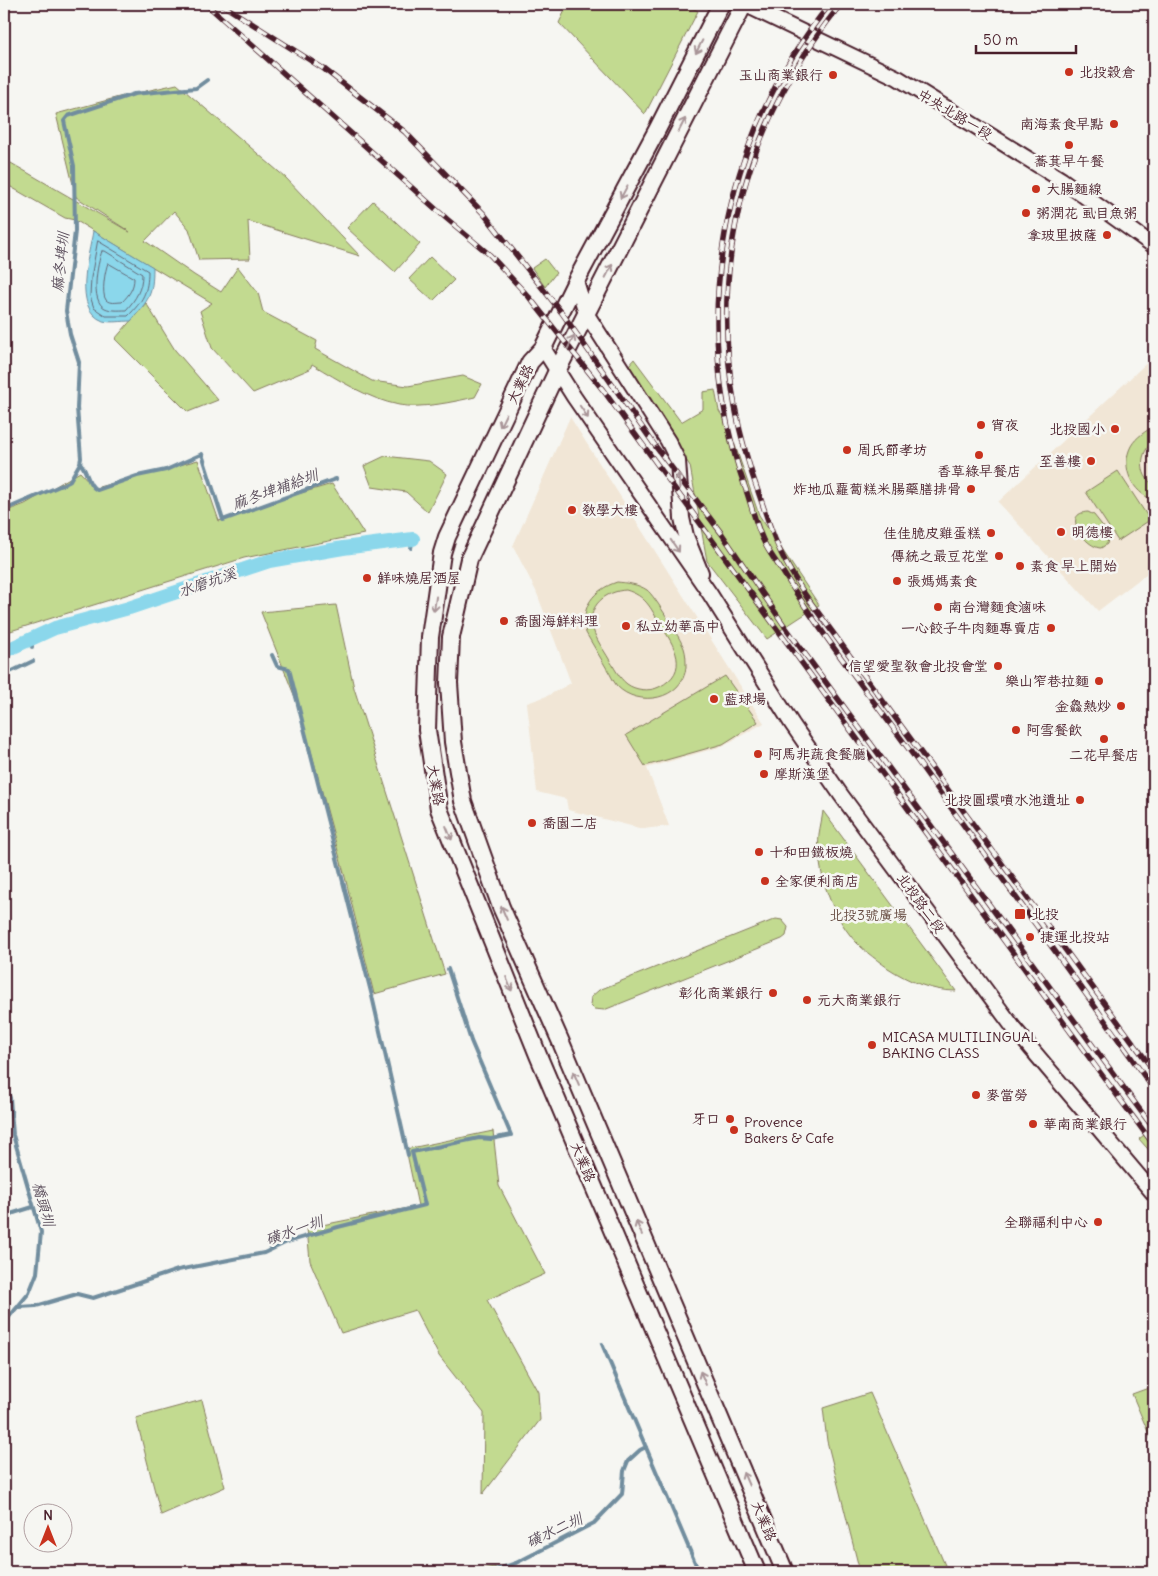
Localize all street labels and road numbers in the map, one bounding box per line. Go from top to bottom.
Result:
street label: 中央北路一段 [914,85,996,143]
street label: 大業路 [503,361,537,407]
street label: 大業路 [423,763,449,807]
street label: 北投路二段 [893,869,949,937]
street label: 大業路 [567,1139,599,1185]
street label: 大業路 [748,1498,780,1544]

